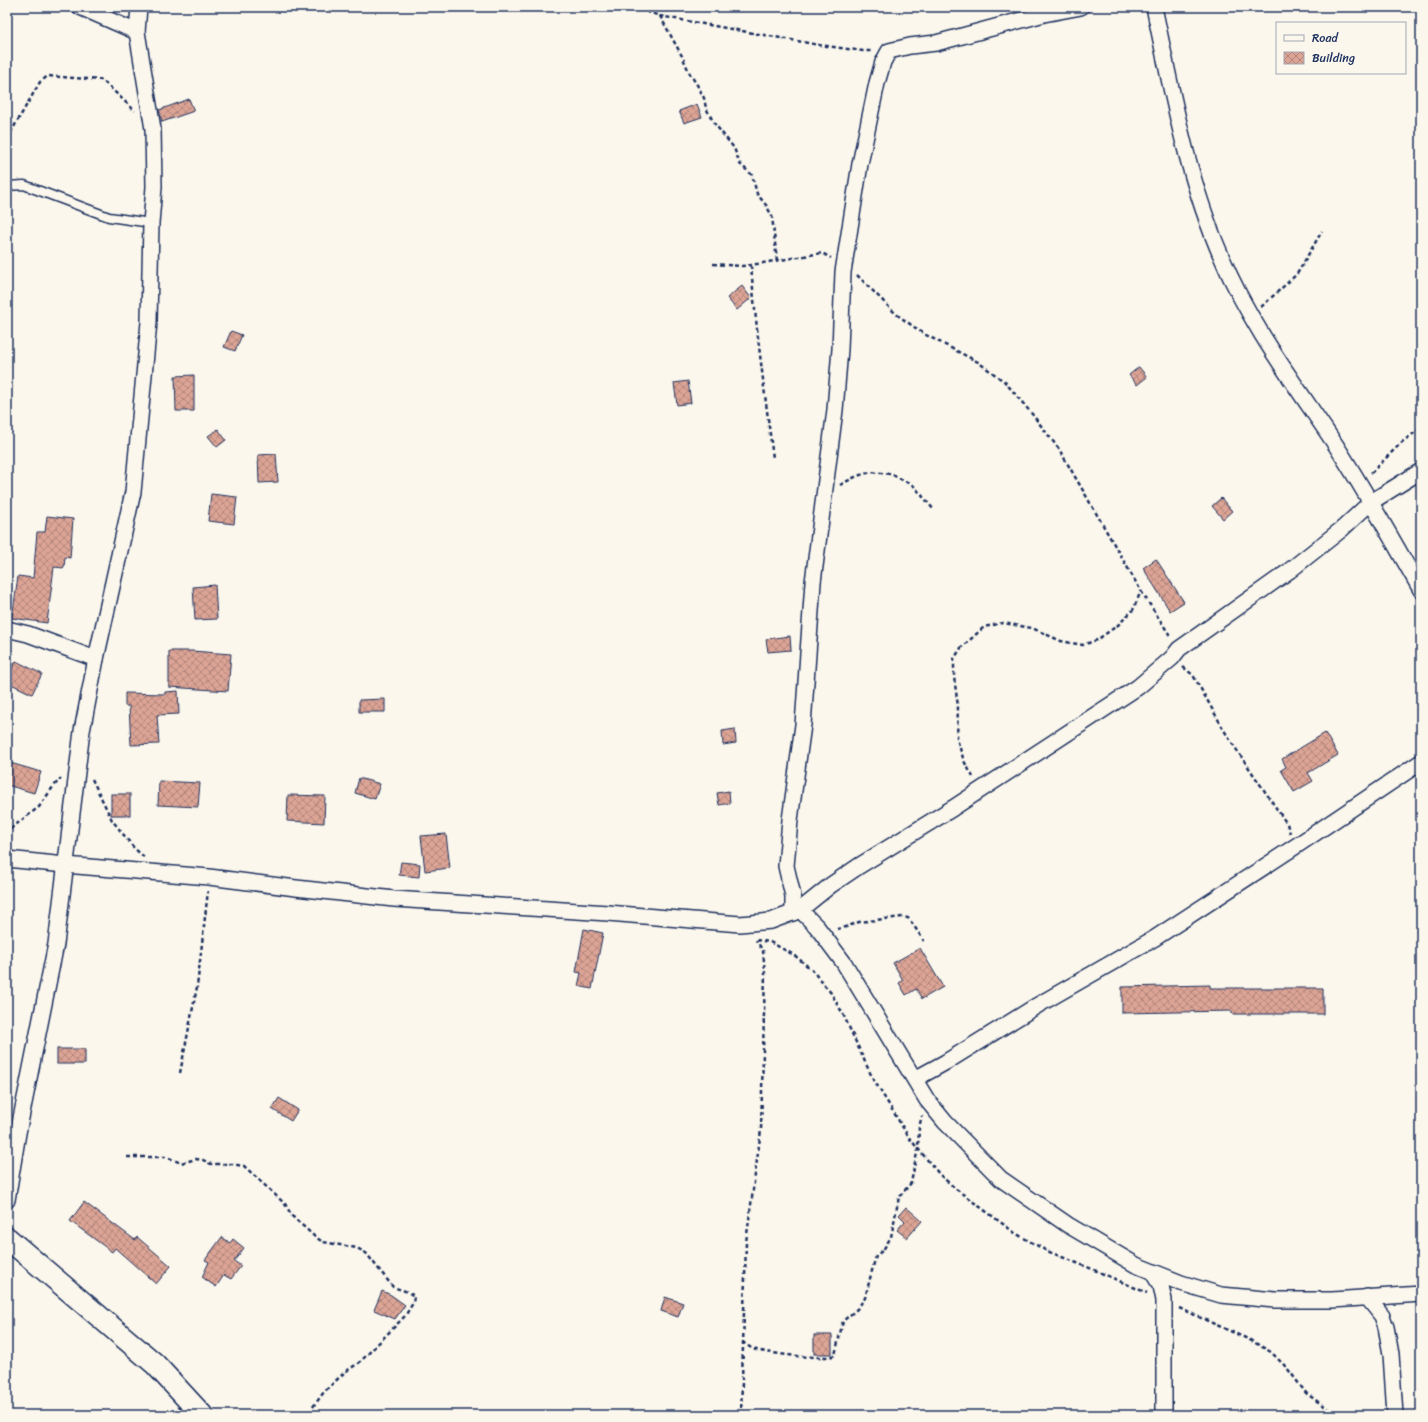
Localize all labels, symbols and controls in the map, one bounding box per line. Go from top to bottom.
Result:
legend [1276,22,1406,74]
text: Road [1312,27,1339,49]
text: Building [1312,47,1355,69]

